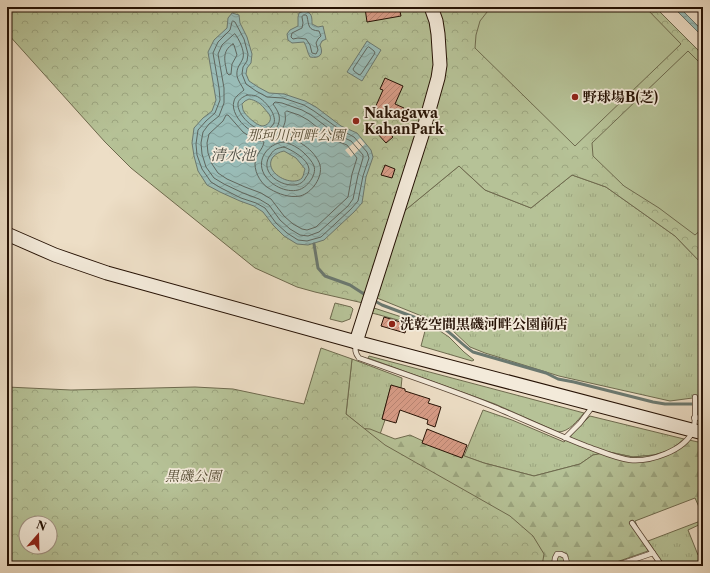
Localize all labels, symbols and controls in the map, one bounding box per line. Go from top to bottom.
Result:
place label: 野球場B(芝) [583,88,658,106]
marker: 野球場B(芝) [570,92,580,102]
place label: Nakagawa KahanPark [364,104,445,138]
marker: Nakagawa KahanPark [351,116,361,126]
park label: 那珂川河畔公園 [247,126,347,144]
water label: 清水池 [210,145,257,164]
place label: 洗乾空間黒磯河畔公園前店 [400,315,568,333]
marker: 洗乾空間黒磯河畔公園前店 [387,319,397,329]
park label: 黒磯公園 [165,467,223,485]
north arrow [18,515,58,555]
text: N [35,517,49,534]

